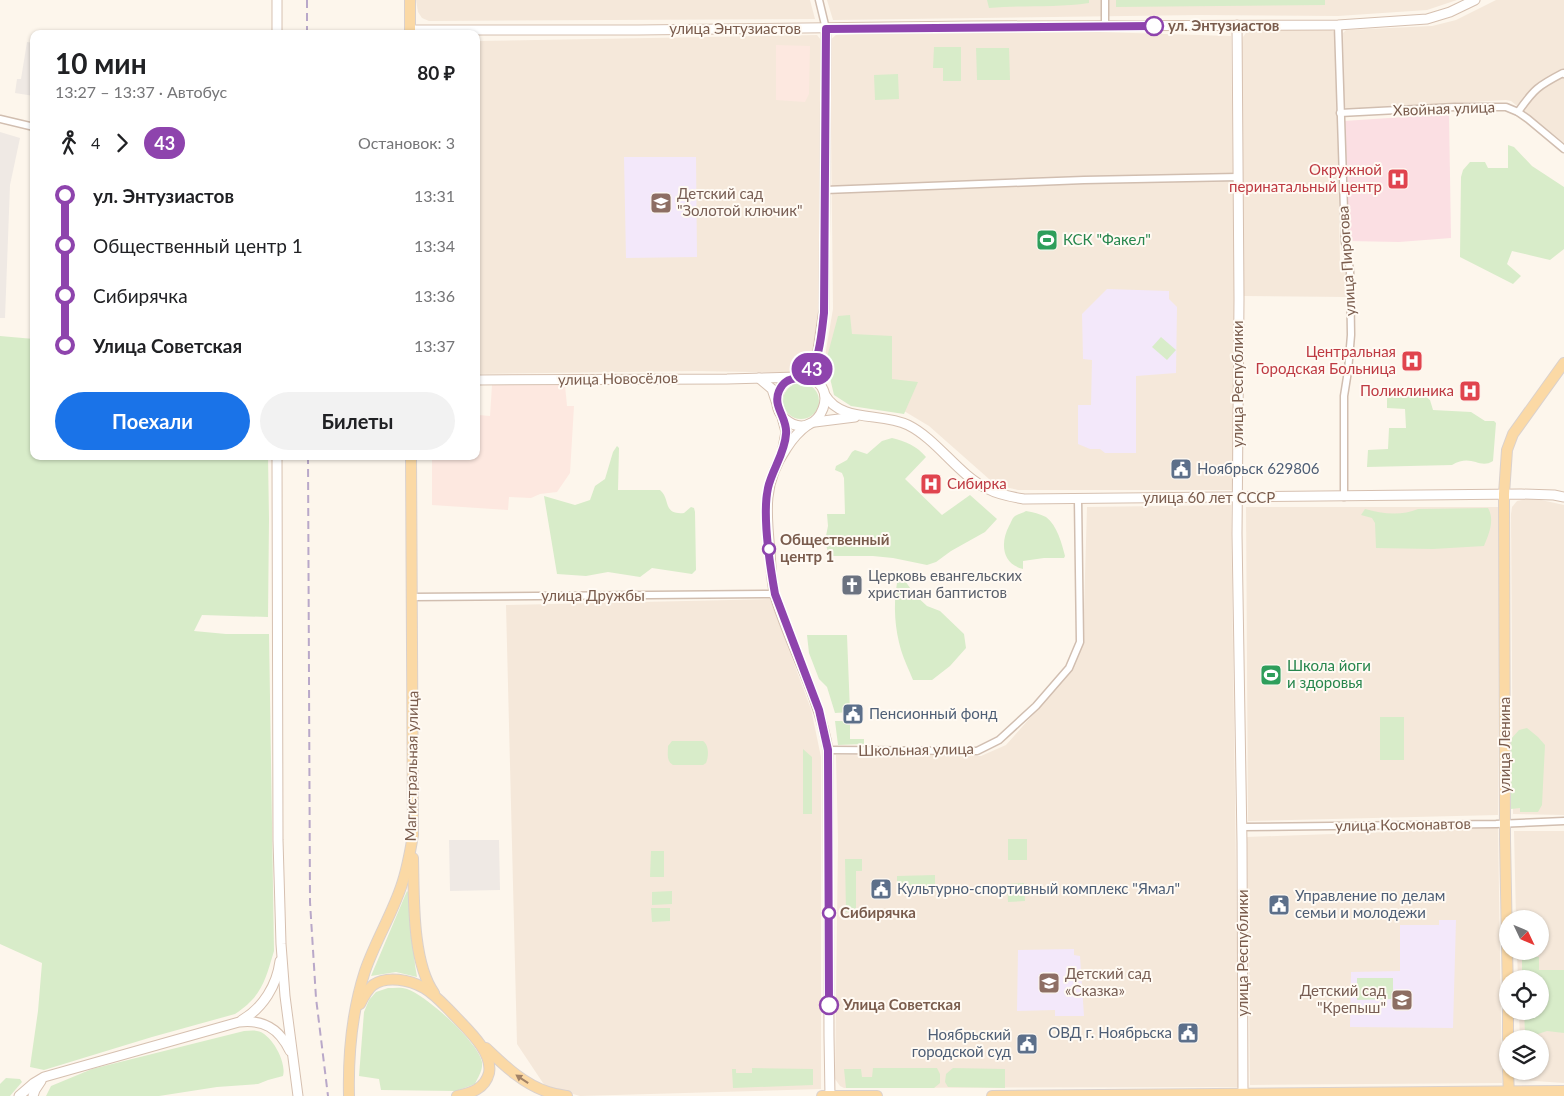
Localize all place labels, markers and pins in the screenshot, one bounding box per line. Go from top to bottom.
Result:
marker: ул. Энтузиастов [1144,16,1164,36]
place label: ул. Энтузиастов [1168,16,1280,34]
place label: Окружной перинатальный центр [1229,160,1382,195]
hospital icon: Окружной перинатальный центр [1386,167,1410,191]
place label: Детский сад "Золотой ключик" [677,184,803,219]
school or university icon: Детский сад "Золотой ключик" [649,191,673,215]
sports icon: КСК "Факел" [1035,228,1059,252]
place label: КСК "Факел" [1063,230,1151,248]
place label: Центральная Городская Больница [1256,342,1396,377]
hospital icon: Центральная Городская Больница [1400,349,1424,373]
hospital icon: Поликлиника [1458,379,1482,403]
place label: Поликлиника [1360,381,1454,399]
public building icon: Ноябрьск 629806 [1169,457,1193,481]
place label: Ноябрьск 629806 [1197,459,1320,477]
hospital icon: Сибирка [919,472,943,496]
place label: Сибирка [947,474,1007,492]
place label: Общественный центр 1 [780,530,889,565]
marker: Общественный центр 1 [762,542,776,556]
place label: Церковь евангельских христиан баптистов [868,566,1023,601]
church icon: Церковь евангельских христиан баптистов [840,573,864,597]
place label: Школа йоги и здоровья [1287,656,1371,691]
sports icon: Школа йоги и здоровья [1259,663,1283,687]
public building icon: Пенсионный фонд [841,702,865,726]
place label: Пенсионный фонд [869,704,997,722]
public building icon: Культурно-спортивный комплекс "Ямал" [869,877,893,901]
place label: Культурно-спортивный комплекс "Ямал" [897,879,1180,897]
place label: Управление по делам семьи и молодежи [1295,886,1445,921]
public building icon: Управление по делам семьи и молодежи [1267,893,1291,917]
place label: Сибирячка [840,903,916,921]
marker: Сибирячка [822,906,836,920]
place label: Детский сад «Сказка» [1065,964,1151,999]
school or university icon: Детский сад «Сказка» [1037,971,1061,995]
place label: Детский сад "Крепыш" [1300,981,1386,1016]
school or university icon: Детский сад "Крепыш" [1390,988,1414,1012]
marker: Улица Советская [819,995,839,1015]
place label: Улица Советская [842,995,961,1013]
public building icon: ОВД г. Ноябрьска [1176,1021,1200,1045]
place label: ОВД г. Ноябрьска [1048,1023,1172,1041]
place label: Ноябрьский городской суд [912,1025,1011,1060]
public building icon: Ноябрьский городской суд [1015,1032,1039,1056]

